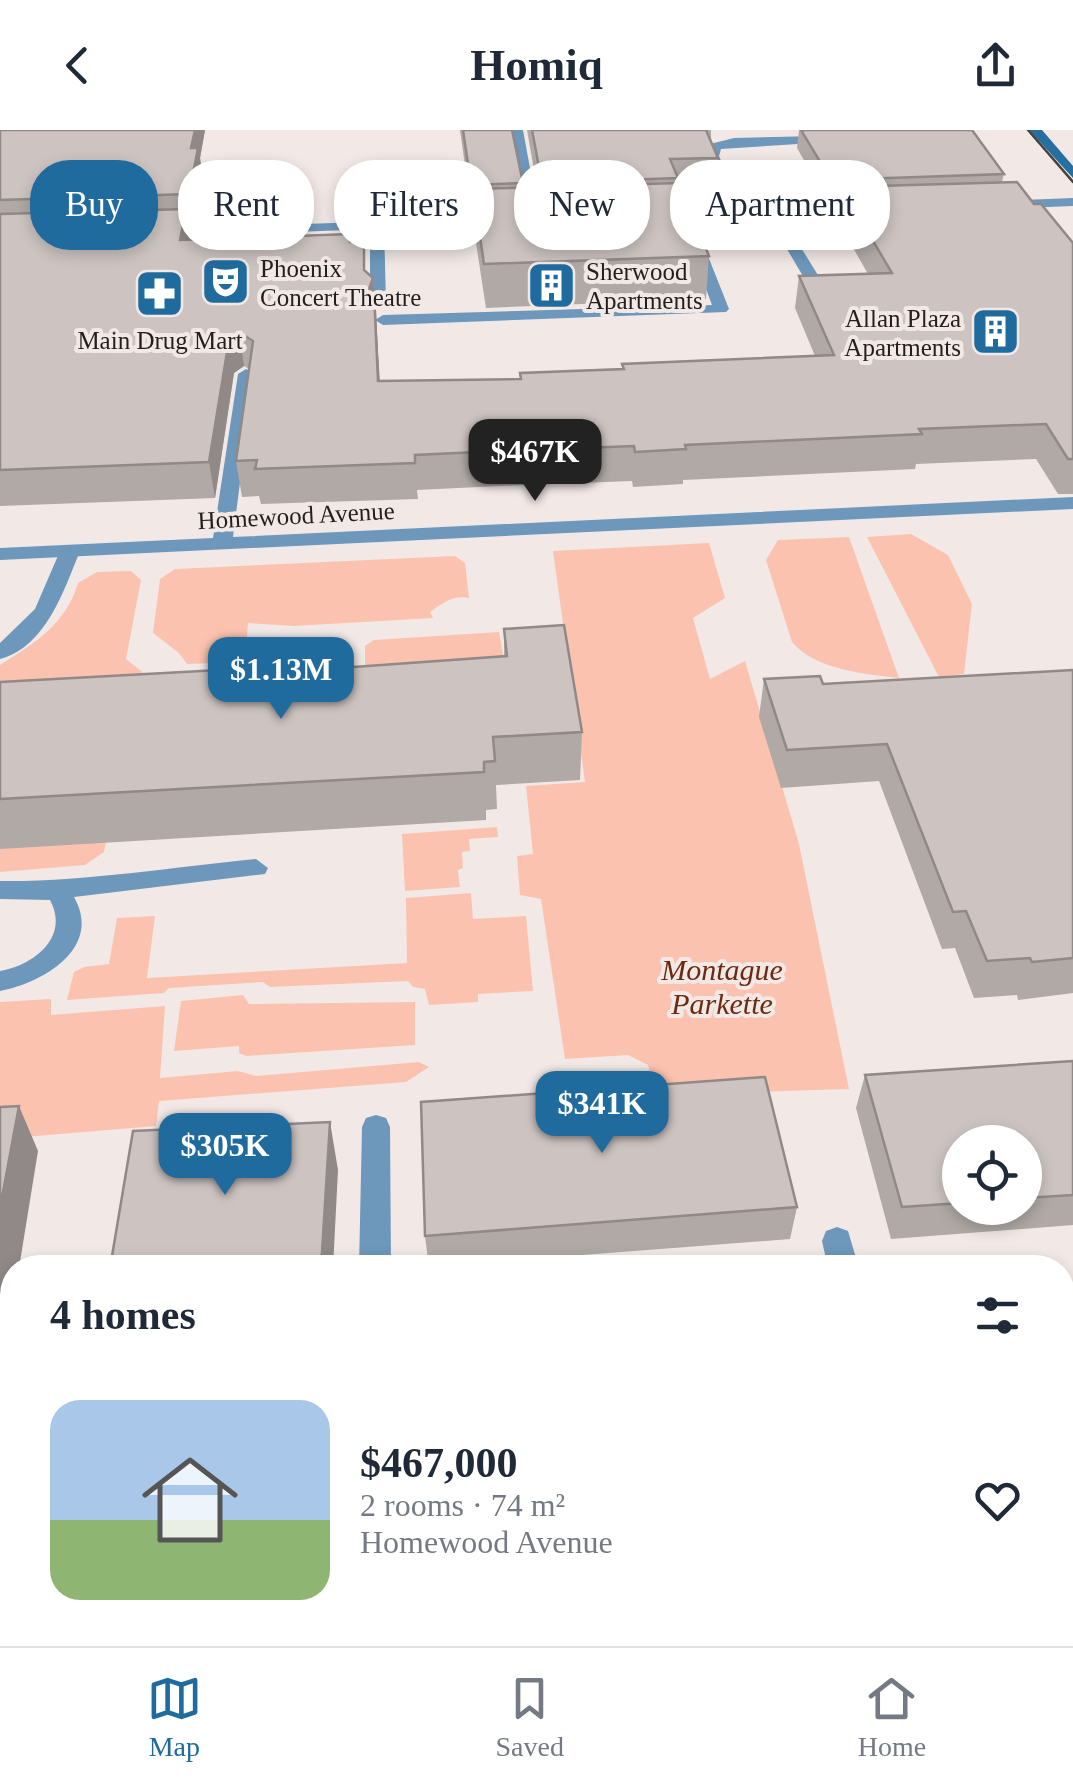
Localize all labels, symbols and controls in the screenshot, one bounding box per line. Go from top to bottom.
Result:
icon: back [50,38,105,93]
icon: share [968,38,1023,93]
text: Homiq [470,40,603,90]
chip: Buy [30,160,158,250]
chip: Rent [178,160,314,250]
chip: Filters [334,160,494,250]
chip: New [514,160,650,250]
chip: Apartment [670,160,890,250]
place label: Phoenix Concert Theatre [260,255,421,311]
theatre icon: Phoenix Concert Theatre [199,256,251,308]
place label: Sherwood Apartments [586,258,703,314]
building icon: Sherwood Apartments [525,259,577,311]
pharmacy icon: Main Drug Mart [134,268,186,320]
place label: Allan Plaza Apartments [844,305,961,361]
building icon: Allan Plaza Apartments [970,306,1022,358]
place label: Main Drug Mart [77,327,243,354]
pin: $467K [465,419,605,504]
text: $467K [491,433,579,469]
street label: Homewood Avenue [197,497,395,534]
pin: $1.13M [200,637,362,722]
text: $1.13M [230,651,332,687]
park label: Montague Parkette [660,953,783,1020]
pin: $341K [532,1071,672,1156]
text: $341K [558,1085,646,1121]
pin: $305K [155,1113,295,1198]
map controls [942,1125,1042,1225]
button: locate [942,1125,1042,1225]
text: $305K [181,1127,269,1163]
icon: filters [970,1288,1025,1343]
text: 4 homes [50,1292,196,1338]
icon: home [130,1440,250,1560]
text: $467,000 [360,1440,518,1486]
icon: heart [970,1473,1025,1528]
text: 2 rooms · 74 m² [360,1487,565,1523]
text: Homewood Avenue [360,1524,613,1560]
tab: Map [147,1671,202,1763]
tab: Saved [496,1671,564,1763]
tab: Home [858,1671,926,1763]

